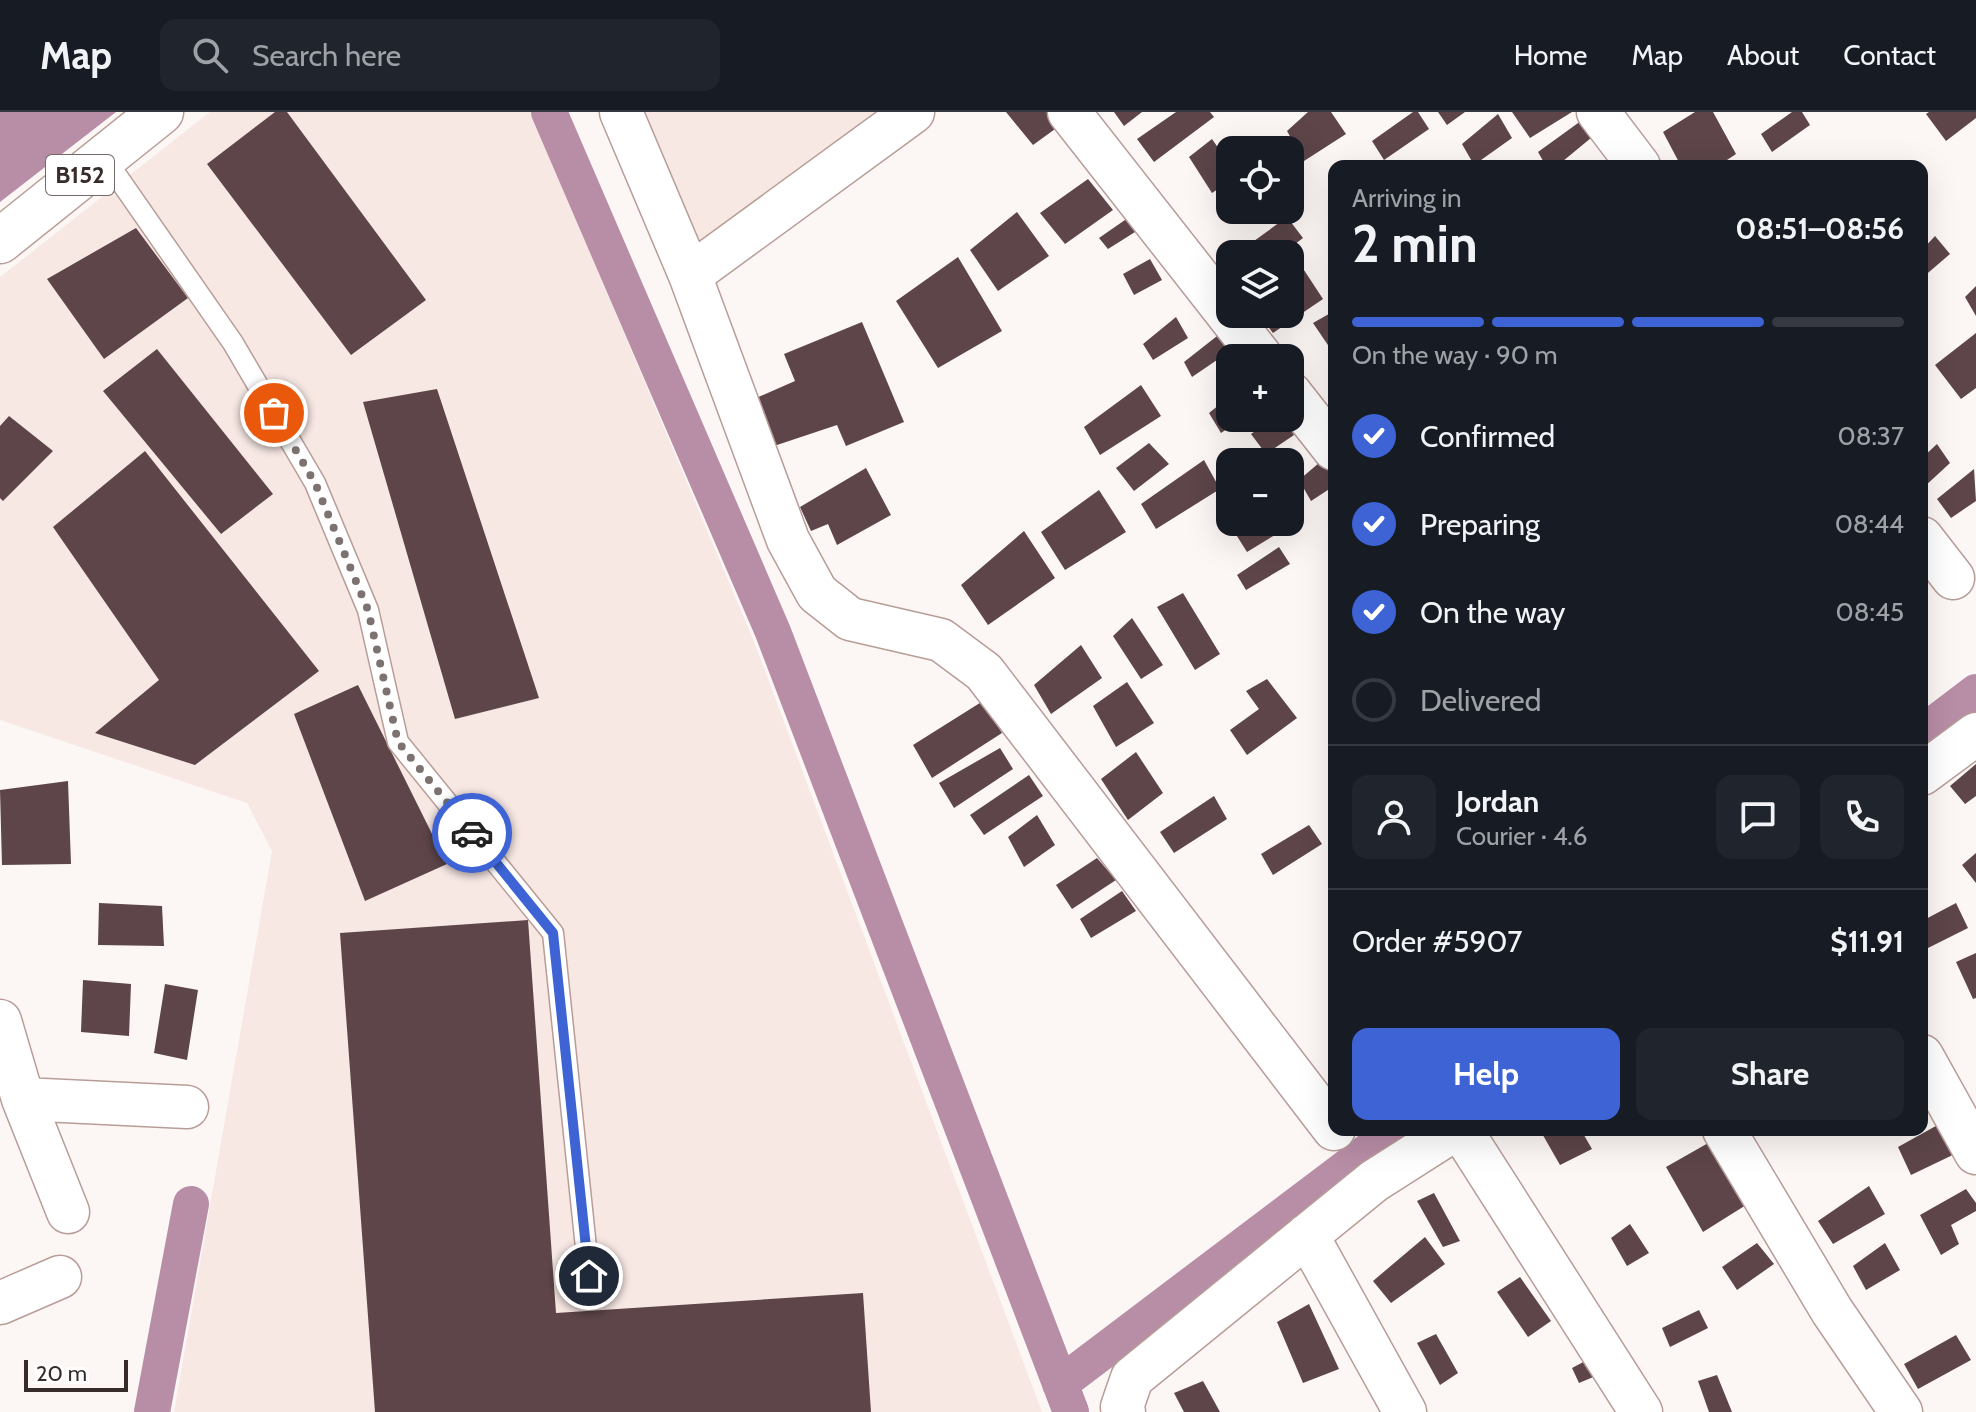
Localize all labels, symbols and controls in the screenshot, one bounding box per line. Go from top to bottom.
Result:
search box [160,19,720,91]
text: Map [40,32,112,79]
icon: search [188,33,232,77]
text: Search here [252,37,401,74]
text: Home [1514,38,1587,72]
text: Map [1631,38,1683,72]
text: About [1727,38,1799,72]
text: Contact [1843,38,1936,72]
map controls [1216,136,1304,536]
button: locate [1216,136,1304,224]
road number: B152 [46,155,114,195]
text: Arriving in [1352,182,1462,214]
text: 08:51–08:56 [1735,210,1904,247]
text: 2 min [1352,212,1478,275]
button: layers [1216,240,1304,328]
text: On the way · 90 m [1352,339,1558,371]
button: + [1216,344,1304,432]
pin [240,379,308,447]
icon: bag [252,391,296,435]
icon: check [1352,414,1396,458]
text: Confirmed [1420,418,1555,455]
text: 08:37 [1838,420,1904,452]
button: − [1216,448,1304,536]
icon: check [1352,502,1396,546]
text: Preparing [1420,506,1540,543]
text: 08:44 [1835,508,1904,540]
icon: check [1352,590,1396,634]
text: On the way [1420,594,1565,631]
text: 08:45 [1836,596,1904,628]
text: Delivered [1420,682,1541,719]
button: person [1352,775,1436,859]
button: chat [1716,775,1800,859]
button: phone [1820,775,1904,859]
text: Jordan [1456,783,1539,820]
courier [432,793,512,873]
icon: car [450,811,494,855]
text: Courier · 4.6 [1456,820,1588,852]
text: Order #5907 [1352,923,1522,960]
text: $11.91 [1830,923,1904,960]
button: Help [1352,1028,1620,1120]
button: Share [1636,1028,1904,1120]
pin [555,1242,623,1310]
icon: home [567,1254,611,1298]
scale bar [24,1356,128,1392]
text: 20 m [36,1360,87,1387]

